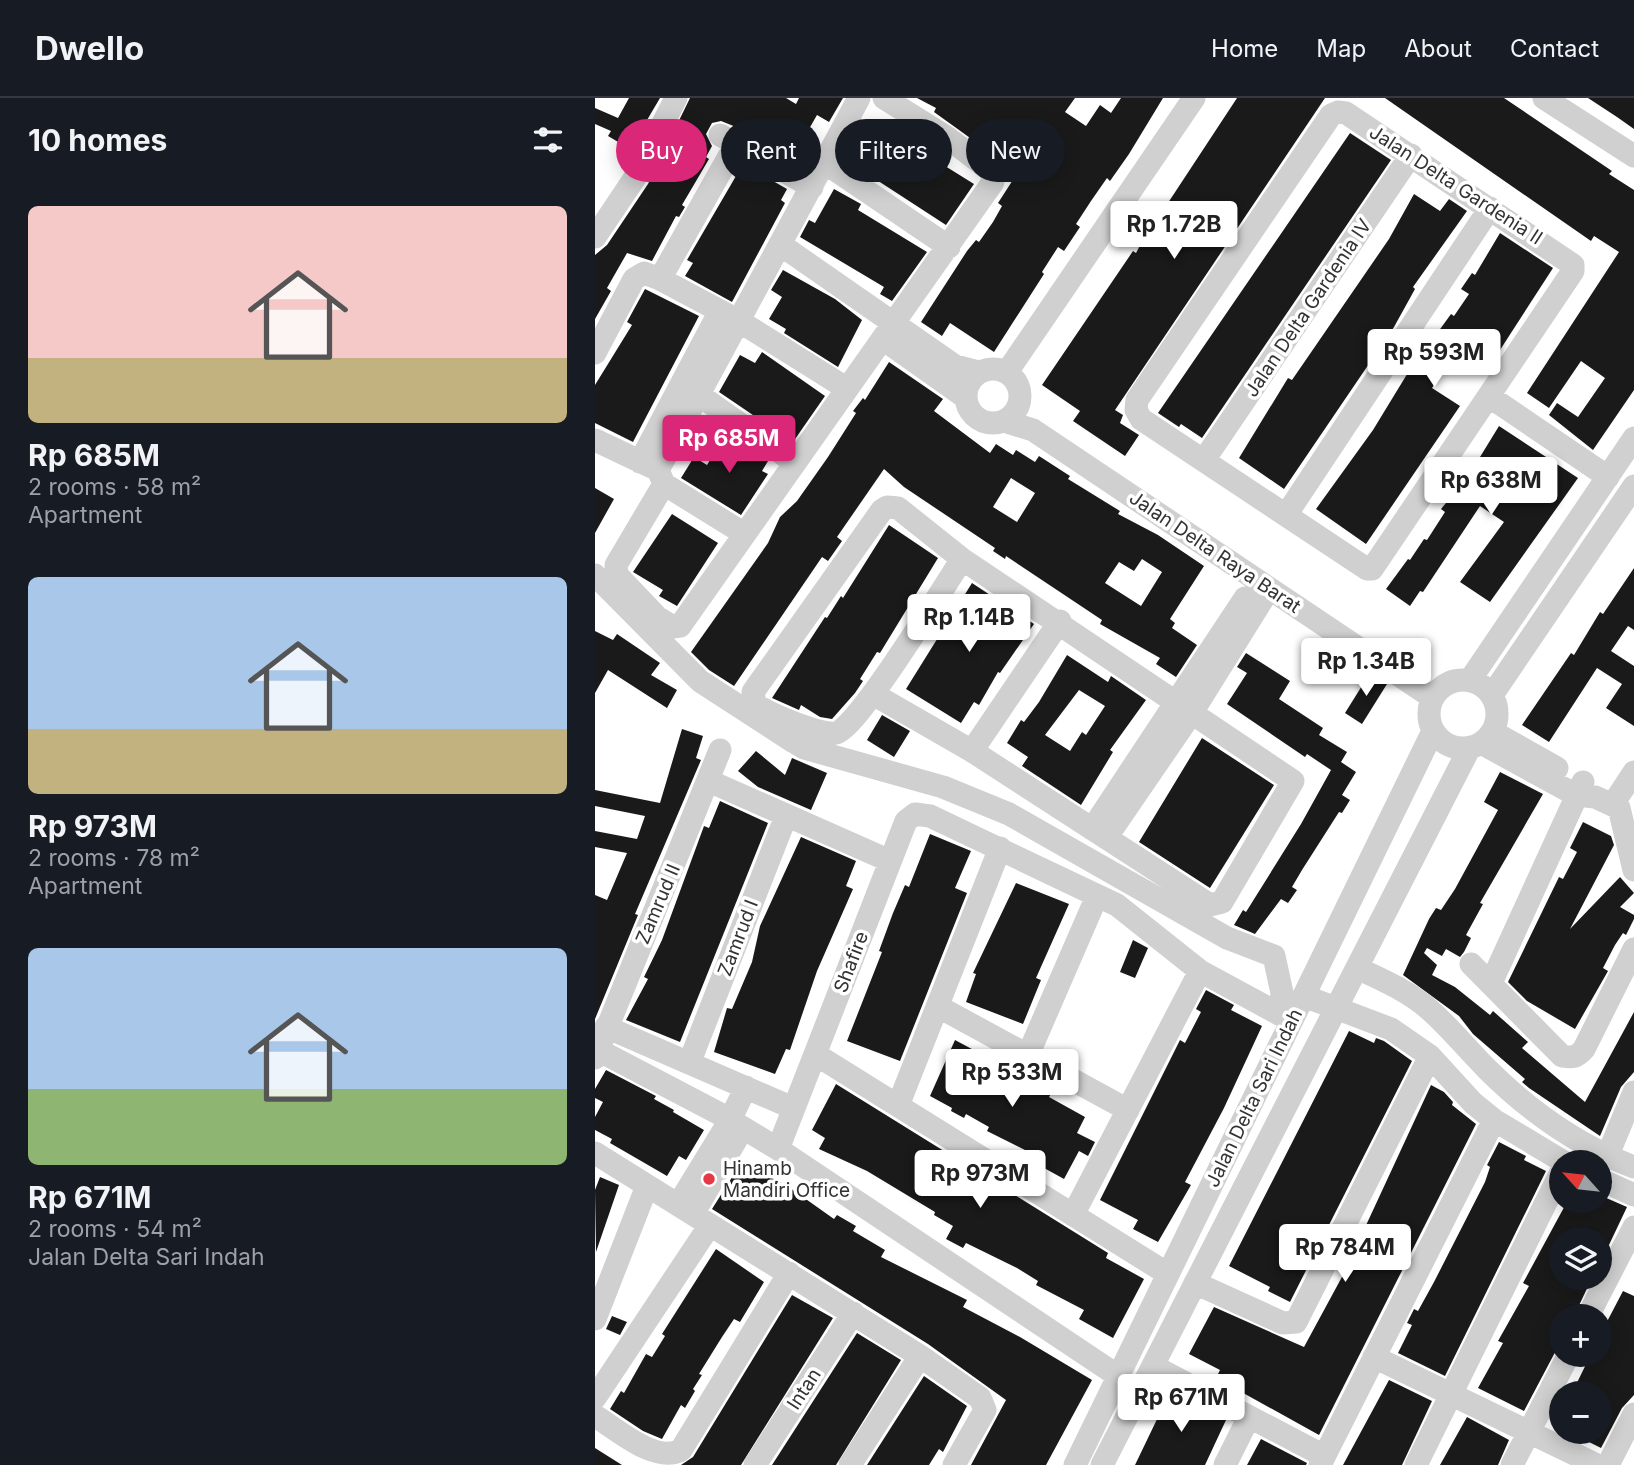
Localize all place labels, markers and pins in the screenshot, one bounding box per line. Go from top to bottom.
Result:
pin: Rp 1.72B [1102,202,1246,261]
pin: Rp 593M [1369,330,1499,389]
pin: Rp 685M [664,416,794,475]
pin: Rp 638M [1426,458,1556,517]
pin: Rp 1.14B [897,594,1041,654]
pin: Rp 1.34B [1294,638,1438,698]
pin: Rp 533M [947,1049,1077,1109]
pin: Rp 973M [915,1150,1045,1210]
place label: Hinamb Mandiri Office [723,1157,850,1202]
marker: Hinamb Mandiri Office [701,1171,717,1187]
pin: Rp 784M [1280,1224,1410,1284]
pin: Rp 671M [1116,1374,1246,1434]

